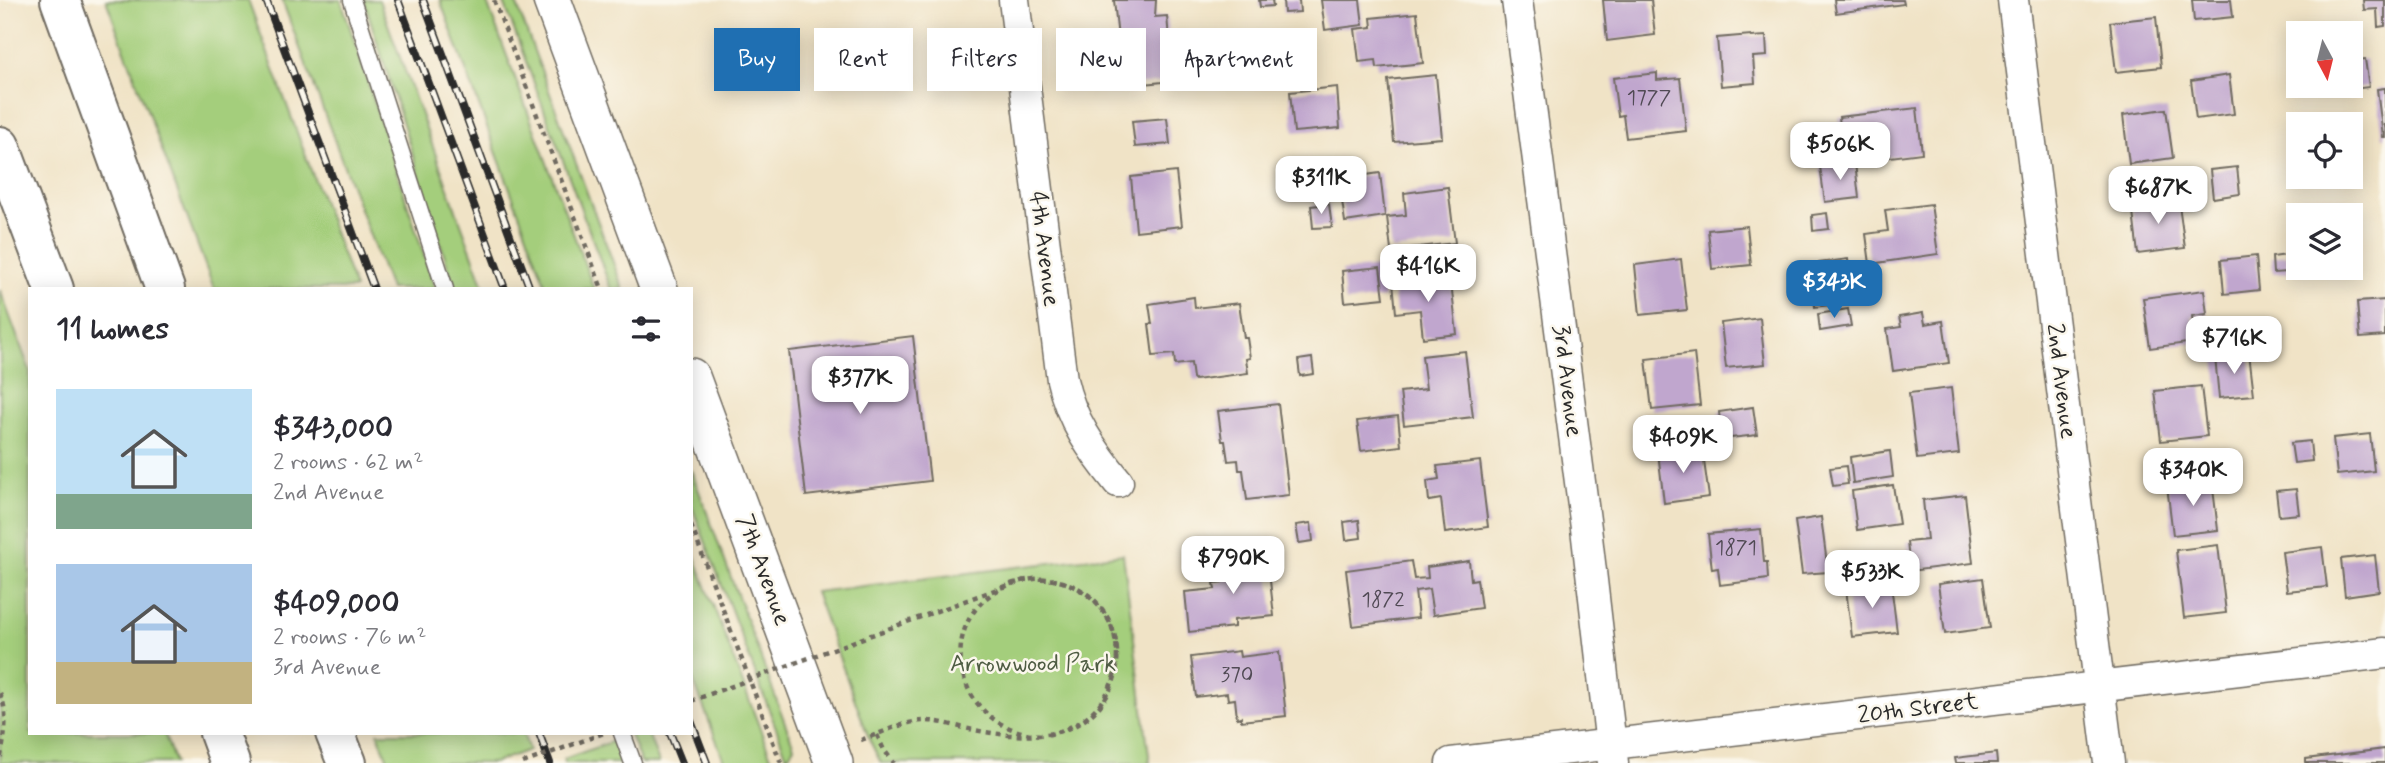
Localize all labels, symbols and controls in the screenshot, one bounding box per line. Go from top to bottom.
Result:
north arrow [2286,21,2362,98]
map controls [2286,21,2363,280]
chip: Buy [714,28,800,91]
chip: Rent [814,28,913,91]
chip: Filters [927,28,1042,91]
chip: New [1056,28,1146,91]
chip: Apartment [1160,28,1317,91]
house number: 1777 [1627,84,1671,112]
button: locate [2286,112,2363,189]
pin: $506K [1791,122,1889,182]
text: $506K [1806,130,1874,160]
pin: $311K [1272,156,1370,216]
text: $311K [1292,164,1351,194]
pin: $687K [2109,166,2207,226]
text: $687K [2125,174,2191,204]
street label: 4th Avenue [1022,190,1066,309]
button: layers [2286,203,2363,280]
pin: $416K [1379,244,1477,304]
text: $416K [1396,252,1460,282]
pin: $343K [1785,260,1883,320]
text: $343K [1802,268,1866,298]
text: 11 homes [56,310,169,349]
icon: filters [627,310,665,348]
pin: $716K [2185,316,2283,376]
street label: 2nd Avenue [2039,321,2083,441]
street label: 3rd Avenue [1545,323,1589,439]
text: $716K [2202,324,2266,354]
pin: $377K [811,356,909,416]
text: $377K [828,364,892,394]
text: $343,000 [273,409,393,448]
pin: $409K [1634,416,1732,475]
icon: home [112,417,196,501]
text: $409K [1649,423,1717,453]
text: 2 rooms · 62 m² [273,448,424,478]
pin: $340K [2144,448,2242,508]
text: $340K [2159,456,2227,486]
text: 2nd Avenue [273,478,384,508]
street label: 7th Avenue [729,510,798,630]
house number: 1871 [1715,534,1757,562]
pin: $790K [1184,536,1282,596]
text: $790K [1197,544,1269,574]
pin: $533K [1823,550,1921,610]
text: $533K [1841,558,1903,588]
text: $409,000 [273,584,400,623]
house number: 1872 [1362,586,1404,614]
icon: home [112,592,196,676]
text: 2 rooms · 76 m² [273,623,426,653]
park label: Arrowwood Park [950,649,1116,680]
text: 3rd Avenue [273,653,381,683]
house number: 370 [1221,661,1253,689]
street label: 20th Street [1856,686,1980,732]

